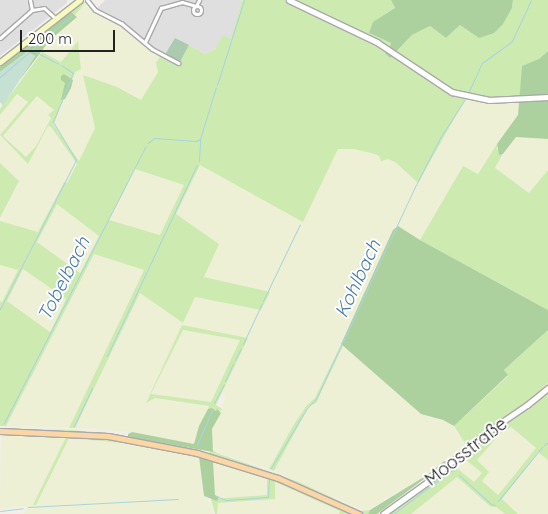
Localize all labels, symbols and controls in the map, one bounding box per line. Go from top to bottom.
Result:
scale bar [22,20,118,52]
text: 200 m [28,29,72,48]
water label: Tobelbach [33,233,95,325]
water label: Kohlbach [330,237,386,321]
street label: Moosstraße [421,413,511,491]

